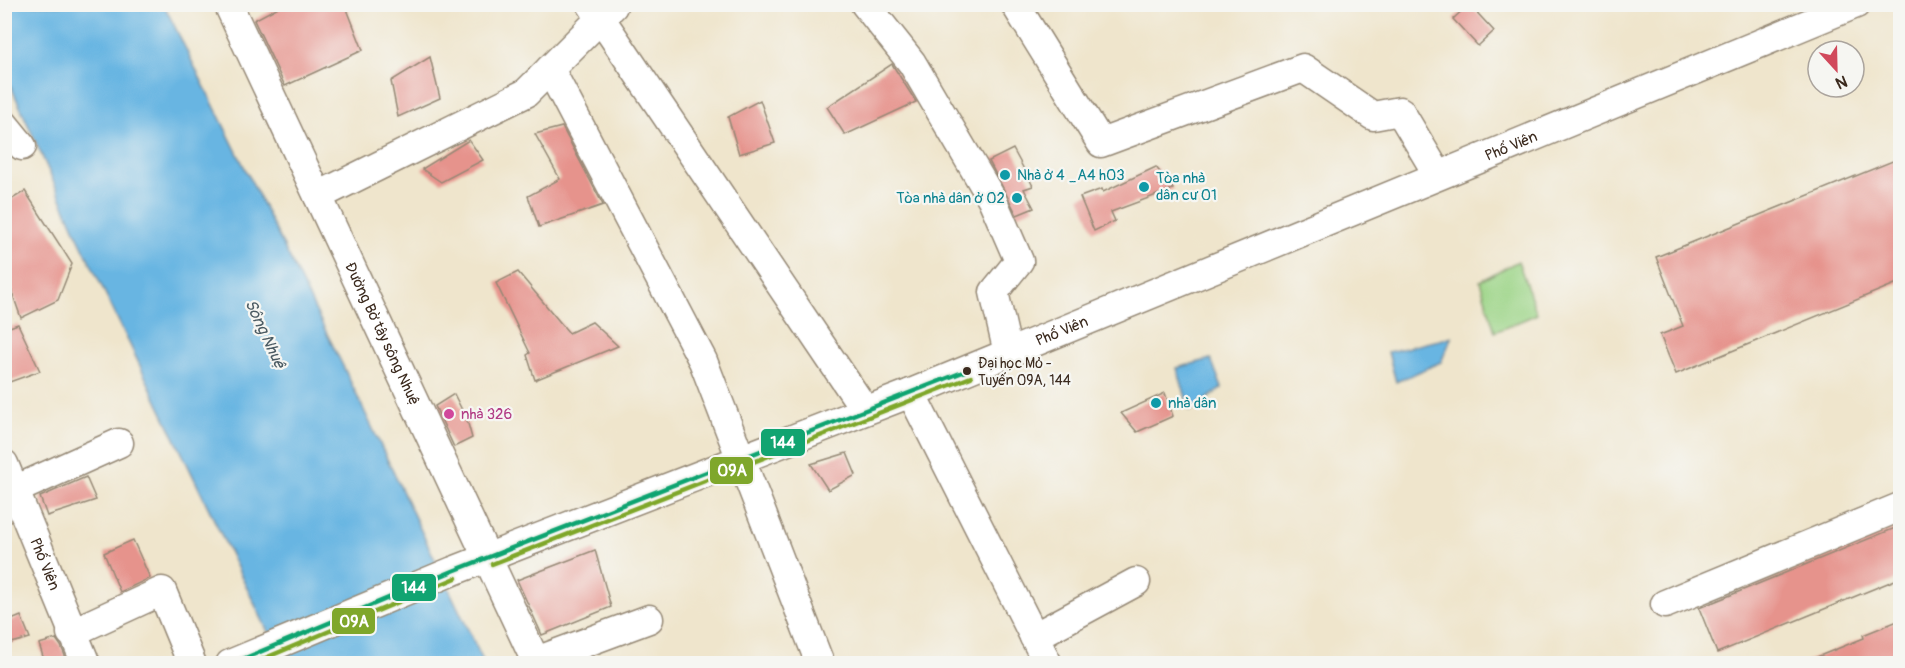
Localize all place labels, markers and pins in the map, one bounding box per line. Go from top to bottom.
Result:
place label: Nhà ở 4 _A4 h03 [1017,166,1125,185]
marker: Nhà ở 4 _A4 h03 [998,168,1012,182]
place label: Tòa nhà dân cư 01 [1156,169,1217,205]
marker: Tòa nhà dân cư 01 [1137,180,1151,194]
place label: Tòa nhà dân ở 02 [896,189,1005,208]
marker: Tòa nhà dân ở 02 [1010,191,1024,205]
place label: Đại học Mỏ - Tuyến 09A, 144 [978,355,1071,389]
marker: Đại học Mỏ - Tuyến 09A, 144 [961,365,973,377]
place label: nhà dân [1168,394,1216,413]
marker: nhà dân [1149,396,1163,410]
place label: nhà 326 [461,405,512,424]
marker: nhà 326 [442,407,456,421]

